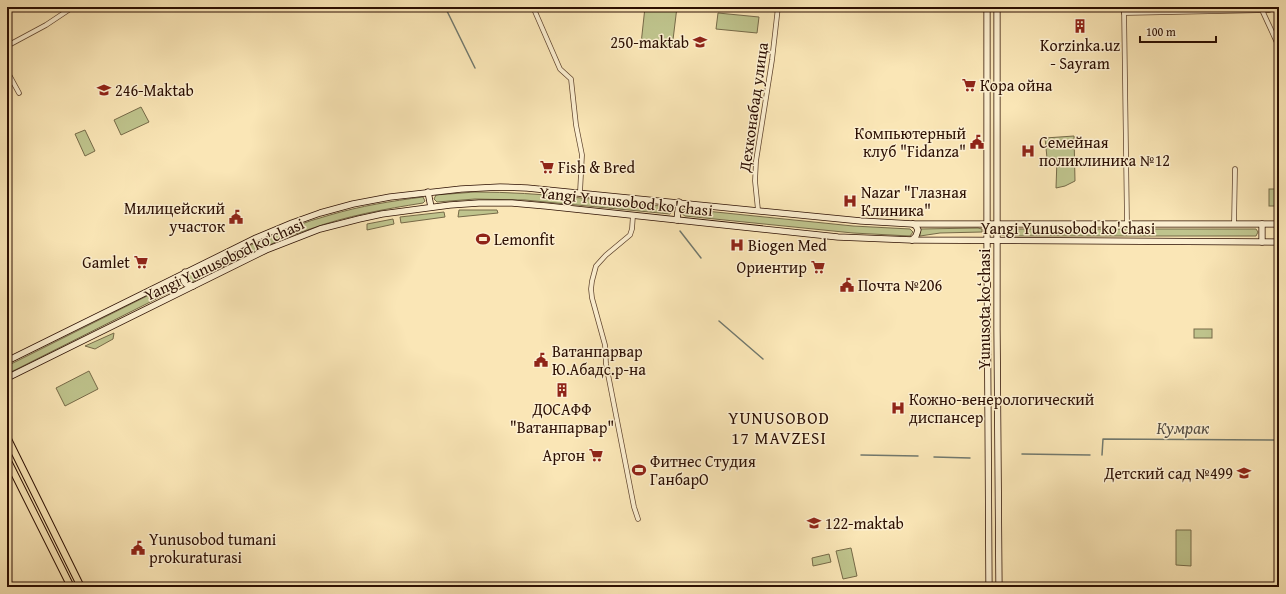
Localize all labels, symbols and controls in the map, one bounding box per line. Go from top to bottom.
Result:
building icon: Korzinka.uz - Sayram [1072,18,1088,34]
scale bar [1140,18,1216,44]
text: 100 m [1146,23,1176,40]
place label: 250-maktab [610,30,689,54]
place label: Korzinka.uz - Sayram [1040,33,1120,75]
school or university icon: 250-maktab [692,34,708,50]
street label: Дехконабад улица [732,40,774,174]
place label: Кора ойна [980,73,1053,97]
supermarket icon: Кора ойна [961,77,977,93]
place label: 246-Maktab [115,78,194,102]
school or university icon: 246-Maktab [96,82,112,98]
place label: Компьютерный клуб "Fidanza" [855,121,966,163]
place label: Семейная поликлиника №12 [1039,130,1170,172]
public building icon: Компьютерный клуб "Fidanza" [969,134,985,150]
hospital icon: Семейная поликлиника №12 [1020,143,1036,159]
place label: Fish & Bred [558,155,635,179]
supermarket icon: Fish & Bred [539,159,555,175]
street label: Yangi Yunusobod ko'chasi [538,180,715,222]
place label: Nazar "Глазная Клиника" [861,180,967,222]
hospital icon: Nazar "Глазная Клиника" [842,193,858,209]
place label: Милицейский участок [124,196,226,238]
public building icon: Милицейский участок [228,209,244,225]
street label: Yangi Yunusobod ko'chasi [140,211,309,307]
street label: Yangi Yunusobod ko'chasi [981,216,1156,240]
place label: Lemonfit [494,227,555,251]
sports icon: Lemonfit [475,231,491,247]
place label: Biogen Med [748,233,827,257]
hospital icon: Biogen Med [729,237,745,253]
street label: Yunusota koʻchasi [972,248,996,369]
place label: Gamlet [82,250,130,274]
supermarket icon: Gamlet [133,254,149,270]
place label: Ориентир [736,255,807,279]
supermarket icon: Ориентир [810,259,826,275]
place label: Почта №206 [858,273,942,297]
public building icon: Почта №206 [839,277,855,293]
place label: Ватанпарвар Ю.Абадс.р-на [552,339,646,381]
public building icon: Ватанпарвар Ю.Абадс.р-на [533,352,549,368]
building icon: ДОСАФФ "Ватанпарвар" [554,382,570,398]
place label: Кожно-венерологический диспансер [909,387,1095,429]
place label: ДОСАФФ "Ватанпарвар" [510,397,614,439]
hospital icon: Кожно-венерологический диспансер [890,400,906,416]
district label: YUNUSOBOD 17 MAVZESI [728,405,830,450]
water label: Кумрак [1157,415,1210,440]
place label: Аргон [542,443,585,467]
supermarket icon: Аргон [588,447,604,463]
place label: Фитнес Студия ГанбарО [650,449,756,491]
place label: Детский сад №499 [1103,461,1233,485]
sports icon: Фитнес Студия ГанбарО [631,462,647,478]
school or university icon: Детский сад №499 [1236,465,1252,481]
place label: 122-maktab [825,511,904,535]
school or university icon: 122-maktab [806,515,822,531]
place label: Yunusobod tumani prokuraturasi [149,527,277,569]
public building icon: Yunusobod tumani prokuraturasi [130,540,146,556]

